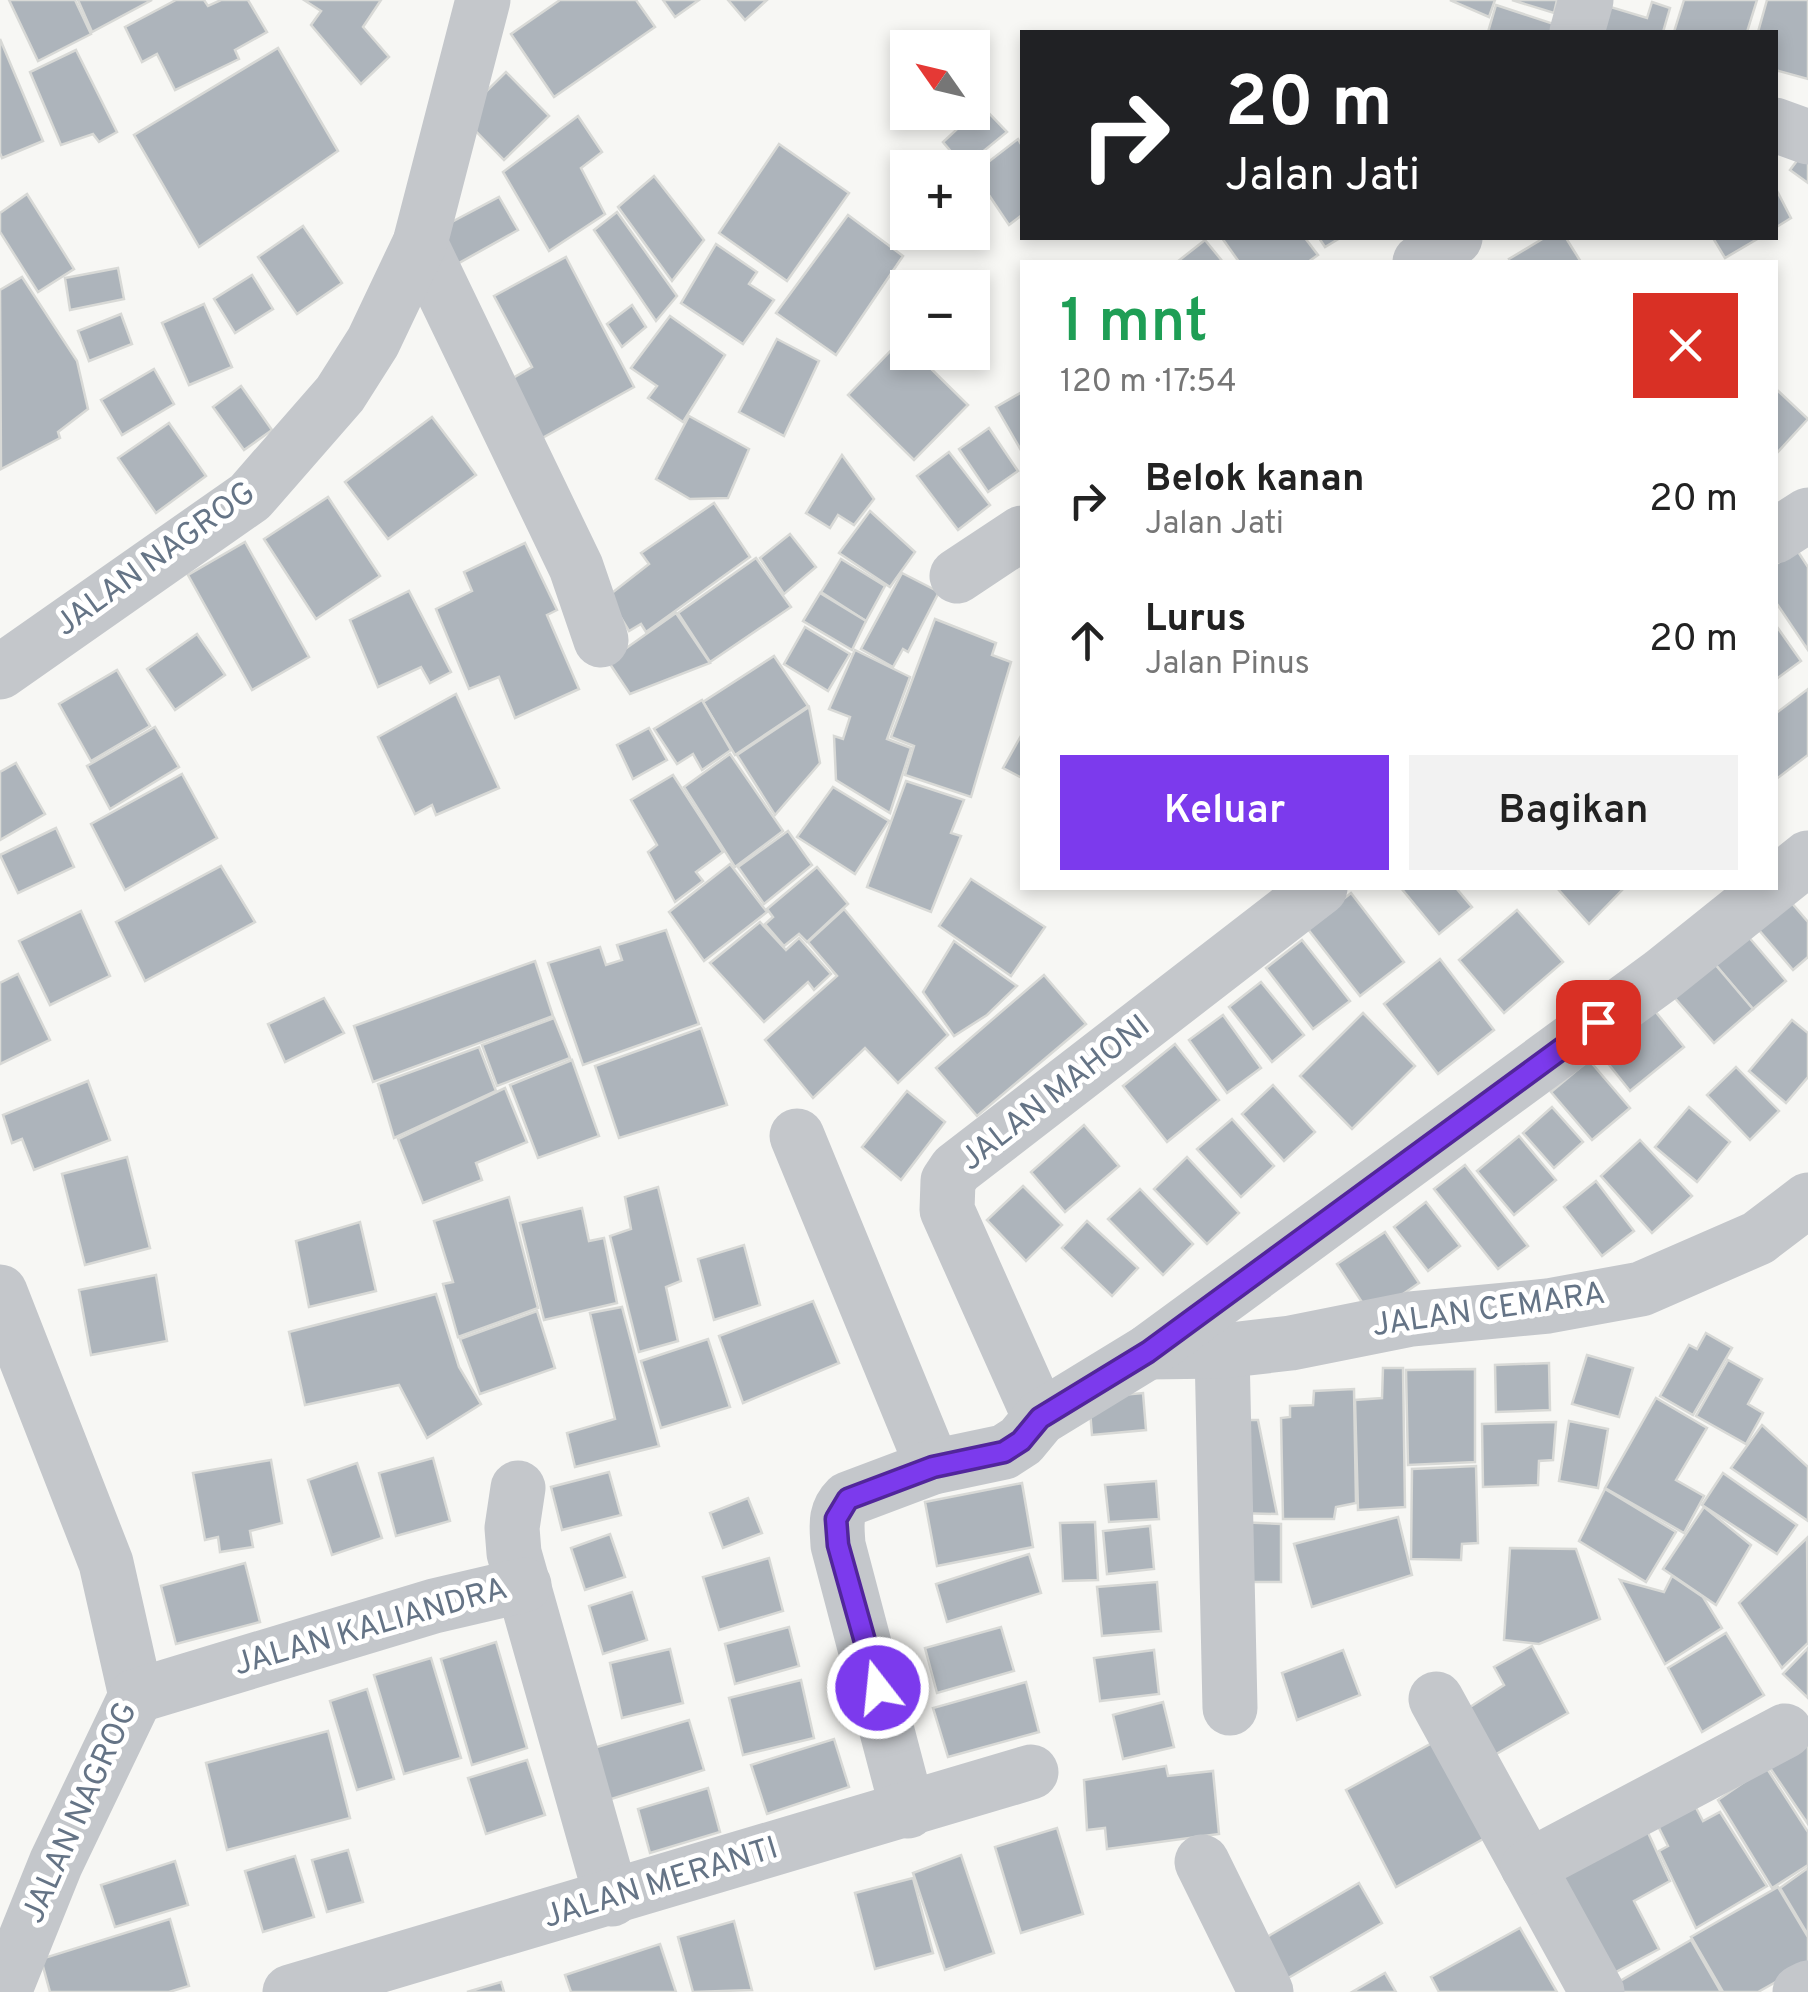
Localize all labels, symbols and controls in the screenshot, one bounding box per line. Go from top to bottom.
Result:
north arrow [890,30,990,130]
map controls [890,30,990,370]
text: 20 m [1225,62,1393,151]
icon: right [1060,70,1190,200]
text: Jalan Jati [1225,149,1420,206]
button: + [890,150,990,250]
button: − [890,270,990,370]
text: 1 mnt [1060,287,1208,363]
button: close [1633,293,1738,398]
text: 120 m · 17:54 [1060,363,1237,403]
text: Belok kanan [1145,456,1364,505]
icon: right [1060,473,1115,528]
street label: JALAN NAGROG [48,474,264,646]
text: 20 m [1649,476,1738,525]
text: Jalan Jati [1145,505,1284,545]
text: Lurus [1145,596,1246,645]
icon: ahead [1060,613,1115,668]
text: 20 m [1649,616,1738,665]
text: Jalan Pinus [1145,645,1310,685]
button: Keluar [1060,755,1389,870]
button: Bagikan [1409,755,1738,870]
pin [1556,980,1641,1065]
icon: arrive [1571,995,1626,1050]
street label: JALAN MAHONI [953,1007,1159,1181]
street label: JALAN CEMARA [1370,1275,1608,1347]
street label: JALAN KALIANDRA [229,1570,513,1686]
position arrow [826,1636,930,1740]
street label: JALAN NAGROG [14,1696,148,1930]
street label: JALAN MERANTI [539,1829,783,1939]

